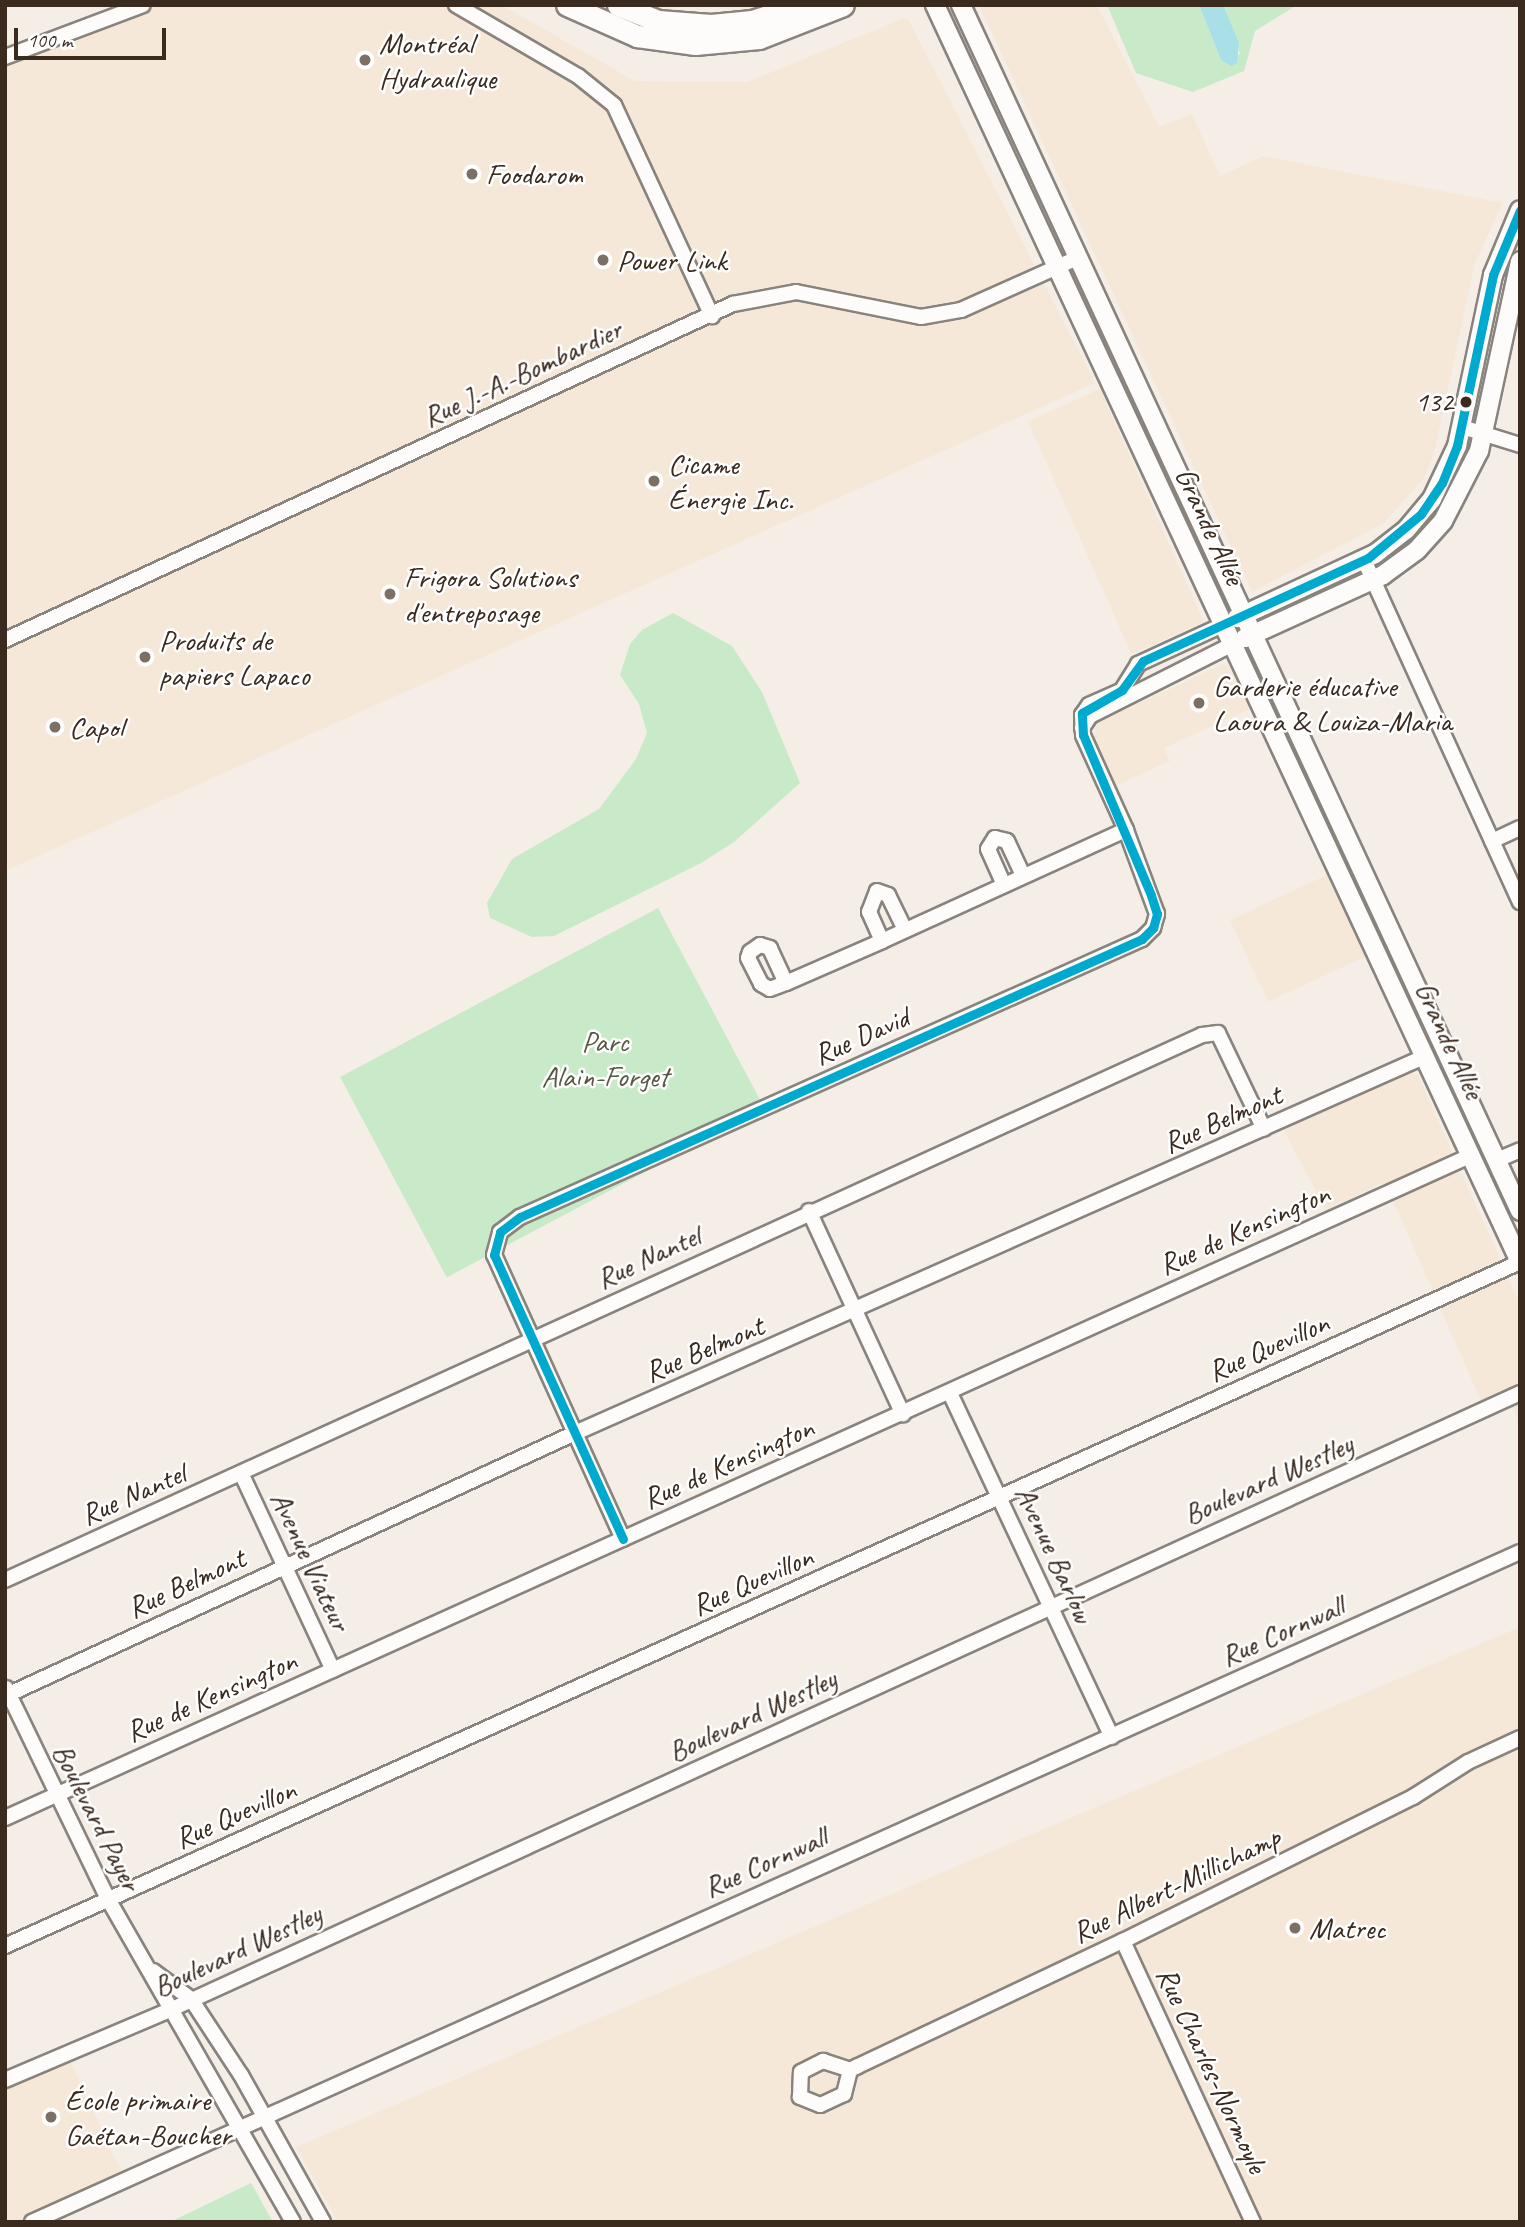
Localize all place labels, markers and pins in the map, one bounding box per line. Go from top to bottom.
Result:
place label: Montréal Hydraulique [379,25,496,96]
marker: Montréal Hydraulique [357,52,373,68]
place label: Foodarom [486,156,582,192]
marker: Foodarom [464,166,480,182]
place label: Power Link [617,242,727,278]
marker: Power Link [595,252,611,268]
place label: 132 [1415,385,1453,419]
marker: 132 [1459,395,1473,409]
place label: Cicame Énergie Inc. [668,446,793,516]
marker: Cicame Énergie Inc. [646,473,662,489]
place label: Frigora Solutions d'entreposage [404,559,576,630]
marker: Frigora Solutions d'entreposage [382,586,398,602]
place label: Produits de papiers Lapaco [159,622,309,692]
marker: Produits de papiers Lapaco [137,649,153,665]
place label: Garderie éducative Laoura & Louiza-Maria [1213,668,1452,738]
marker: Garderie éducative Laoura & Louiza-Maria [1191,695,1207,711]
place label: Capol [69,709,123,745]
marker: Capol [47,719,63,735]
place label: Matrec [1309,1910,1385,1946]
marker: Matrec [1287,1920,1303,1936]
place label: École primaire Gaétan-Boucher [65,2082,231,2152]
marker: École primaire Gaétan-Boucher [43,2109,59,2125]

